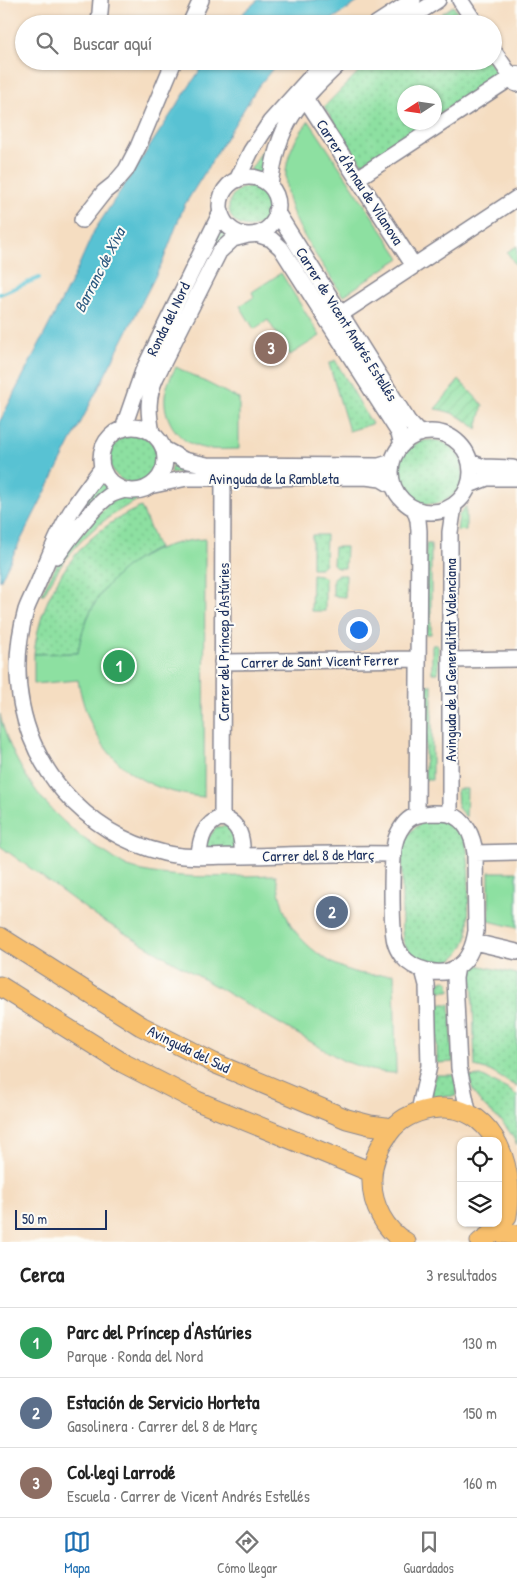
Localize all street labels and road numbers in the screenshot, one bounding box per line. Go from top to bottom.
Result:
street label: Carrer d'Arnau de Vilanova [311,115,409,249]
street label: Carrer de Vicent Andrés Estellés [291,243,403,405]
street label: Ronda del Nord [141,278,195,359]
street label: Avinguda de la Rambleta [209,468,339,489]
street label: Avinguda de la Generalitat Valenciana [440,558,461,762]
street label: Carrer del Príncep d'Astúries [213,563,234,721]
street label: Carrer de Sant Vicent Ferrer [241,649,399,673]
street label: Carrer del 8 de Març [262,844,374,866]
street label: Avinguda del Sud [144,1020,234,1078]

